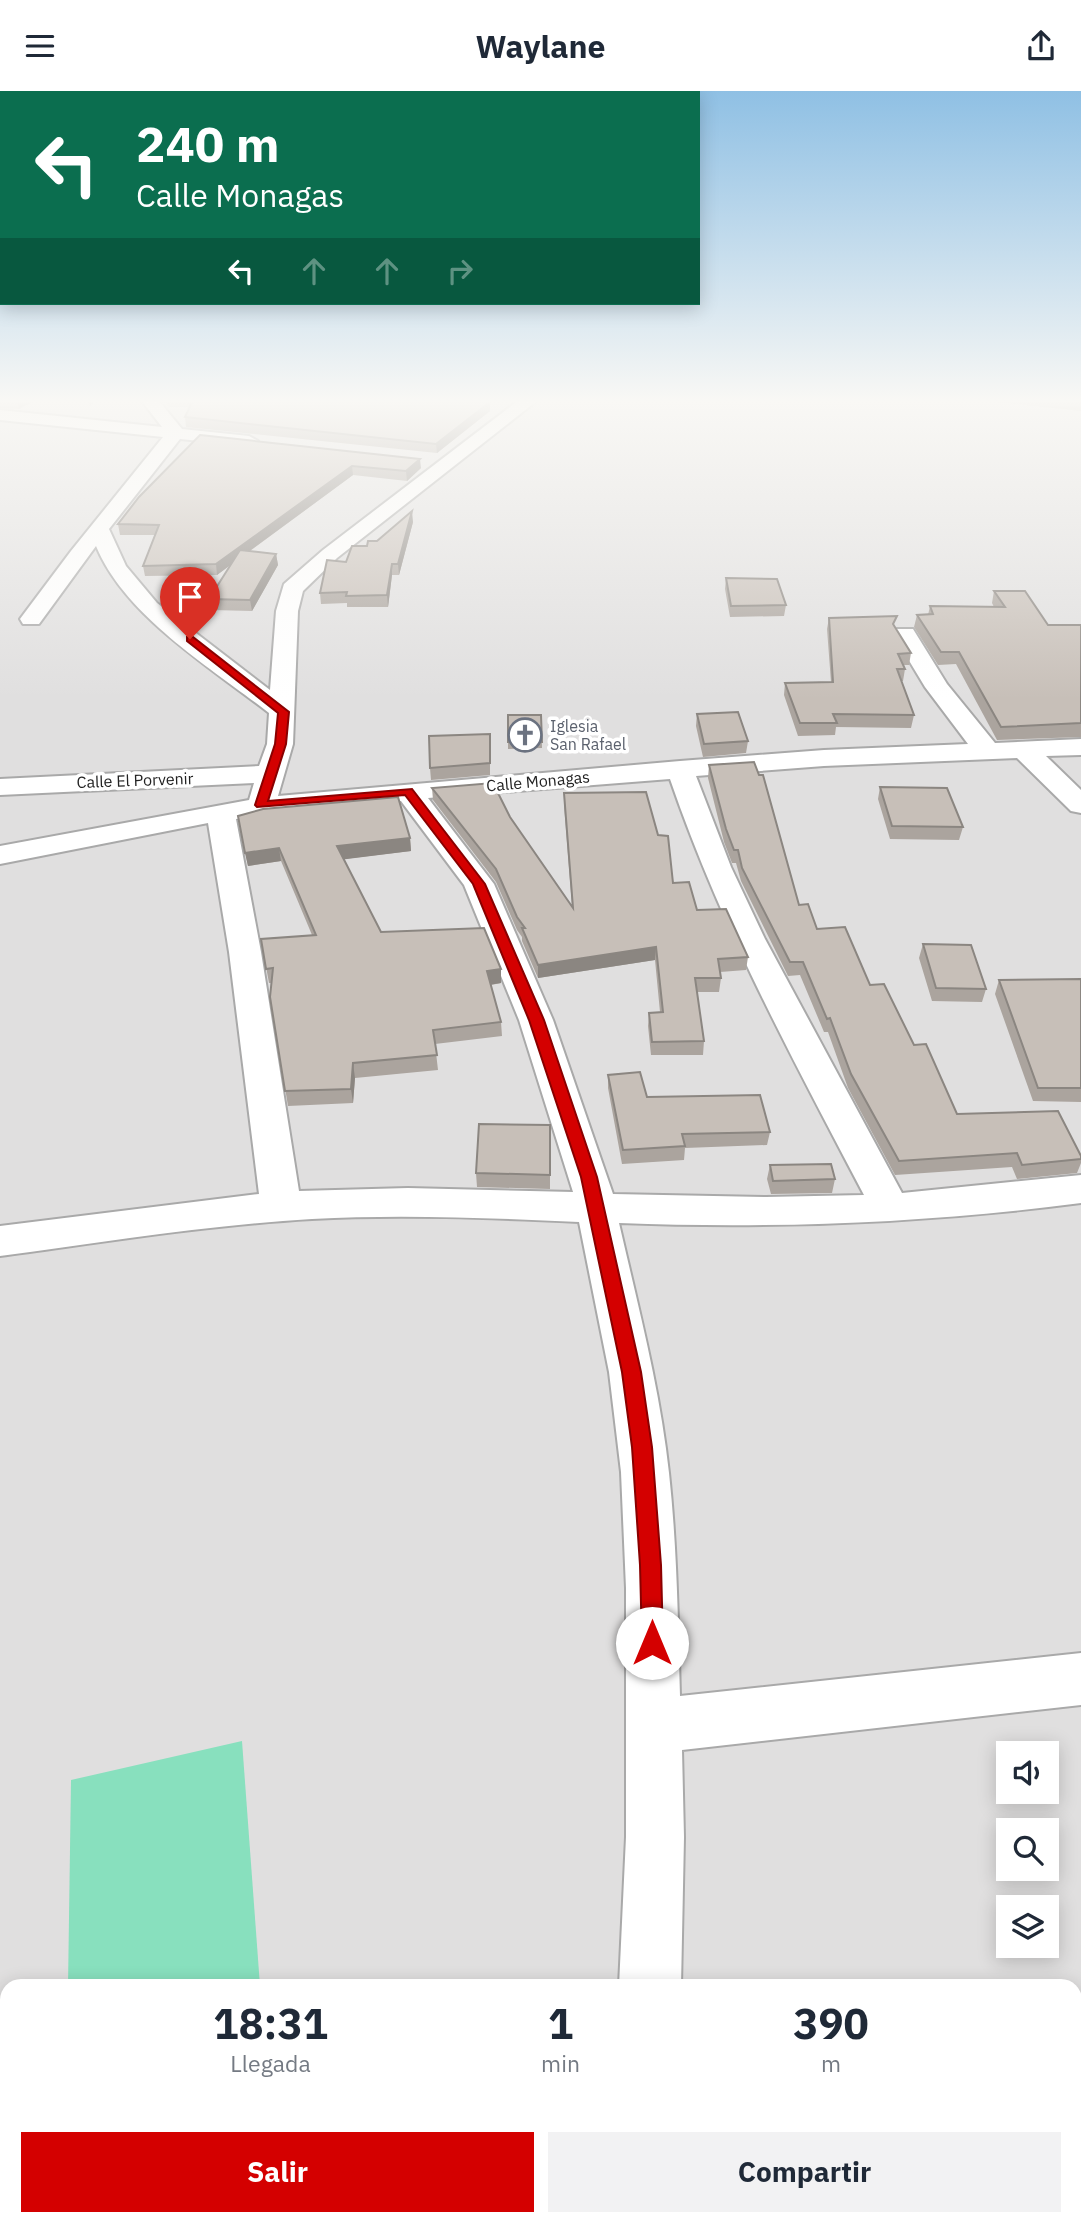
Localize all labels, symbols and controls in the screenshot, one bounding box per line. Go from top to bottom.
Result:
text: Waylane [475,25,606,67]
icon: menu [21,27,59,65]
icon: share [1022,27,1060,65]
text: 240 m [136,112,280,175]
icon: left [21,119,112,210]
text: Calle Monagas [136,174,344,216]
icon: left [222,252,260,290]
icon: ahead [295,252,333,290]
icon: ahead [368,252,406,290]
icon: right [441,252,479,290]
pin [160,567,220,639]
icon: arrive [171,578,209,616]
church icon: Iglesia San Rafael [506,716,544,754]
place label: Iglesia San Rafael [550,716,626,754]
street label: Calle Monagas [485,767,591,795]
street label: Calle El Porvenir [76,768,194,792]
position arrow [615,1606,689,1680]
map controls [996,1741,1059,1958]
button: sound [996,1741,1059,1804]
button: search [996,1818,1059,1881]
button: layers [996,1895,1059,1958]
text: 18:31 [213,1996,328,2051]
text: 1 [548,1996,573,2051]
text: 390 [793,1996,869,2051]
text: Llegada [230,2048,311,2078]
text: min [541,2048,580,2078]
text: m [821,2048,841,2078]
button: Salir [21,2132,534,2212]
button: Compartir [548,2132,1061,2212]

